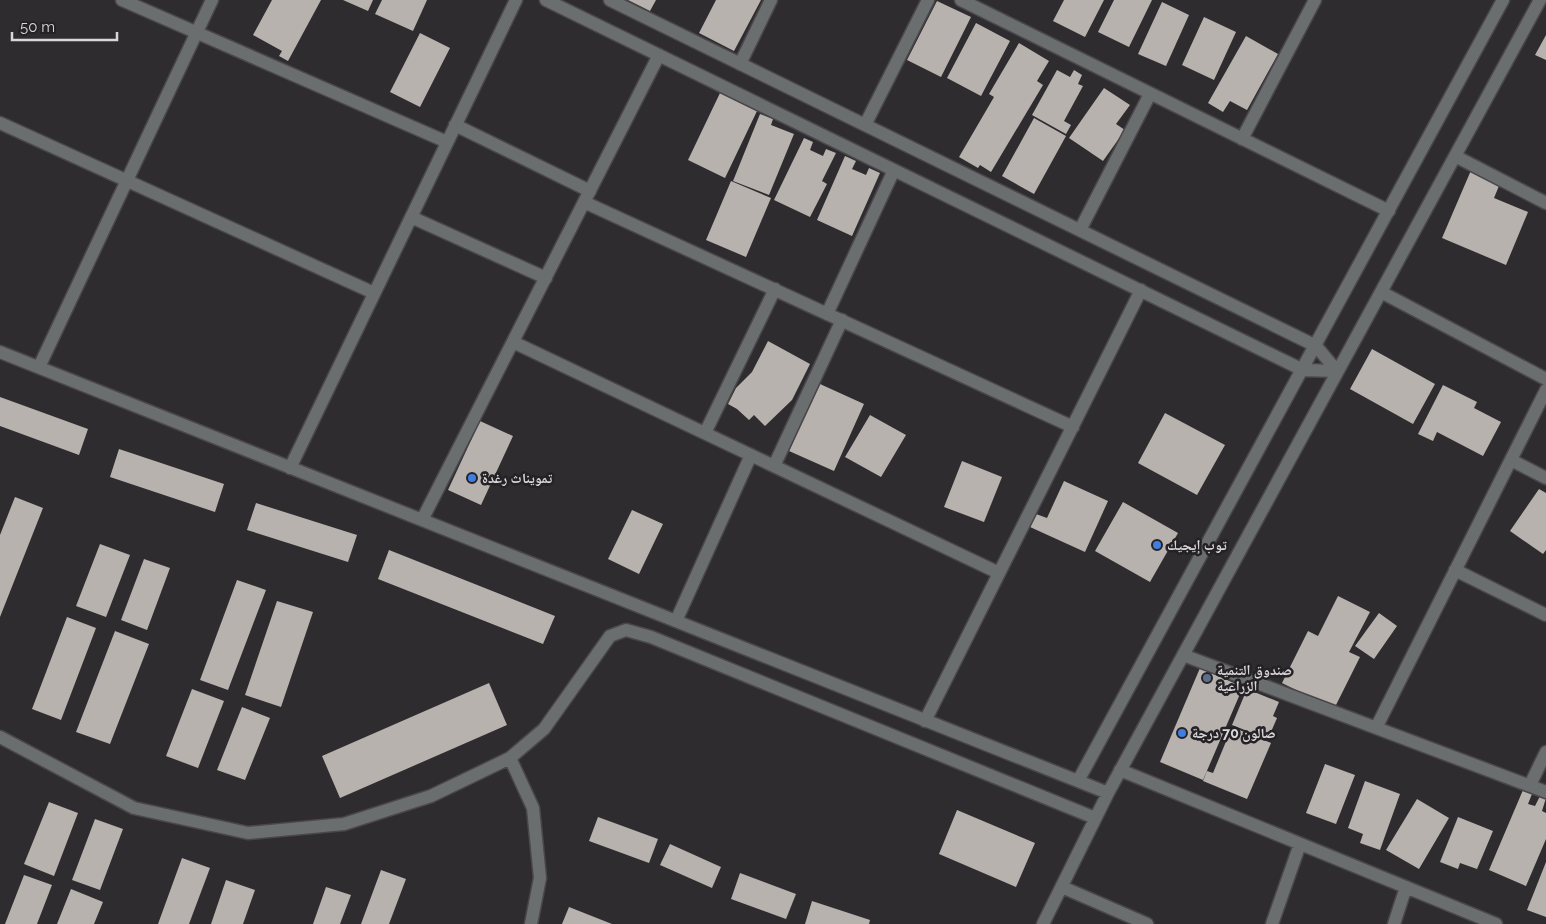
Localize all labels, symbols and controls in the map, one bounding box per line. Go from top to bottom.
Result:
scale bar [12,10,118,42]
text: 50 m [20,18,55,36]
place label: تمويناث رغدة [482,470,552,486]
marker: تمويناث رغدة [466,472,478,484]
place label: توب إيجيك [1167,537,1227,554]
marker: توب إيجيك [1151,539,1163,551]
place label: صندوق التنمية الزراعية [1217,662,1292,694]
marker: صندوق التنمية الزراعية [1201,672,1213,684]
place label: صالون 70 درجة [1192,725,1276,742]
marker: صالون 70 درجة [1176,727,1188,739]

